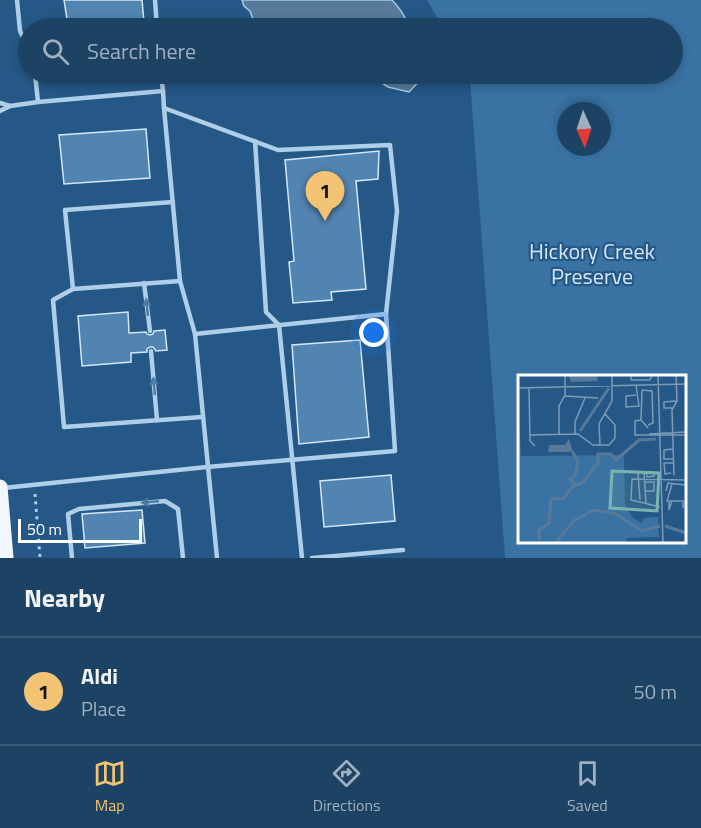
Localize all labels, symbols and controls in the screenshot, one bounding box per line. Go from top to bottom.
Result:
search box [18,18,683,84]
text: Search here [87,34,196,68]
icon: search [39,35,72,68]
north arrow [557,102,611,156]
pin: 1 [306,172,344,221]
park label: Hickory Creek Preserve [529,234,656,293]
one-way arrow [142,298,152,317]
your location [359,318,388,347]
inset map [518,375,686,543]
one-way arrow [149,376,159,395]
one-way arrow [140,497,159,507]
scale bar [18,516,142,544]
text: 50 m [27,517,62,541]
text: Nearby [24,578,105,617]
text: Aldi [81,659,118,693]
text: 1 [38,676,49,707]
text: 50 m [633,676,677,707]
text: Place [81,693,126,724]
tab: Map [93,757,126,817]
tab: Directions [313,757,381,817]
tab: Saved [567,757,608,817]

